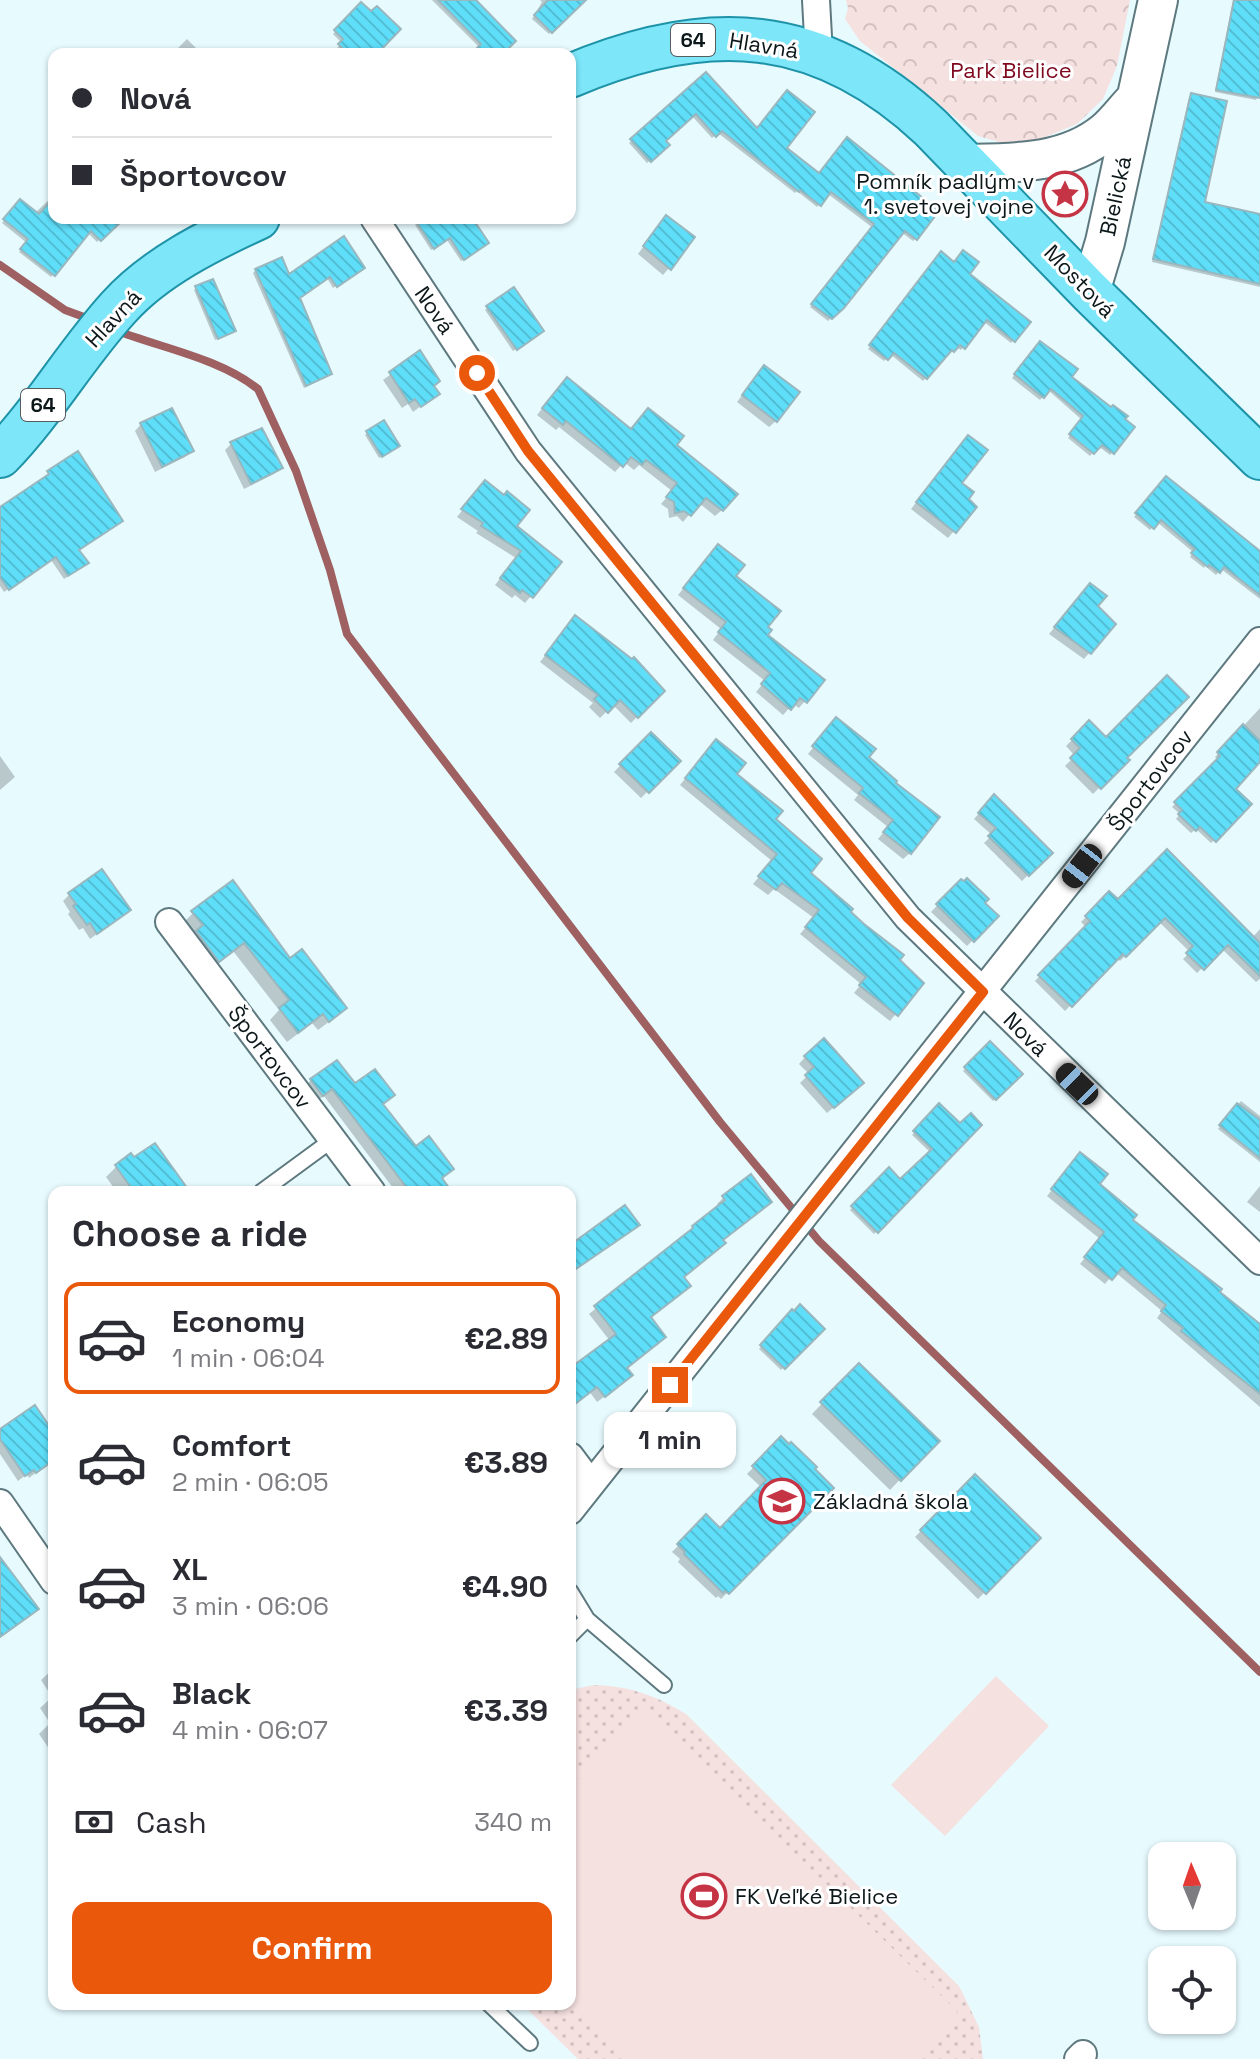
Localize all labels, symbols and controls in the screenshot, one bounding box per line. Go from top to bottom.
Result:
road number: 64 [671,24,715,56]
street label: Hlavná [727,26,801,64]
park label: Park Bielice [950,56,1072,84]
text: Nová [120,79,191,118]
street label: Bielická [1093,153,1137,239]
text: Športovcov [120,156,287,195]
place label: Pomník padlým v 1. svetovej vojne [856,167,1034,220]
place icon: Pomník padlým v 1. svetovej vojne [1041,170,1089,218]
street label: Mostová [1038,239,1122,324]
street label: Nová [409,281,461,340]
street label: Hlavná [79,283,147,353]
route start [459,355,495,391]
road number: 64 [21,389,65,421]
street label: Športovcov [1101,723,1199,837]
car [1058,840,1106,892]
street label: Športovcov [222,1000,318,1114]
street label: Nová [998,1006,1055,1063]
car [1051,1059,1103,1109]
text: Choose a ride [72,1211,308,1257]
icon: car [76,1302,148,1374]
text: Economy [172,1302,305,1341]
text: €2.89 [464,1319,548,1358]
text: 1 min · 06:04 [172,1341,325,1375]
route end [652,1367,688,1403]
callout: 1 min [604,1413,736,1469]
text: 1 min [638,1423,702,1457]
icon: car [76,1426,148,1498]
text: Comfort [172,1426,291,1465]
text: €3.89 [464,1443,548,1482]
text: 2 min · 06:05 [172,1465,329,1499]
school or university icon: Základná škola [758,1477,806,1525]
place label: Základná škola [813,1487,969,1515]
icon: car [76,1550,148,1622]
text: XL [172,1550,208,1589]
text: €4.90 [462,1567,548,1606]
text: 3 min · 06:06 [172,1589,329,1623]
icon: car [76,1674,148,1746]
text: Black [172,1674,251,1713]
text: €3.39 [464,1691,548,1730]
text: 4 min · 06:07 [172,1713,328,1747]
icon: cash [72,1800,116,1844]
text: Cash [136,1803,207,1842]
text: 340 m [474,1805,552,1839]
north arrow [1148,1842,1236,1930]
map controls [1148,1842,1236,2034]
sports icon: FK Veľké Bielice [680,1872,728,1920]
place label: FK Veľké Bielice [735,1882,898,1910]
button: Confirm [72,1902,552,1994]
button: locate [1148,1946,1236,2034]

